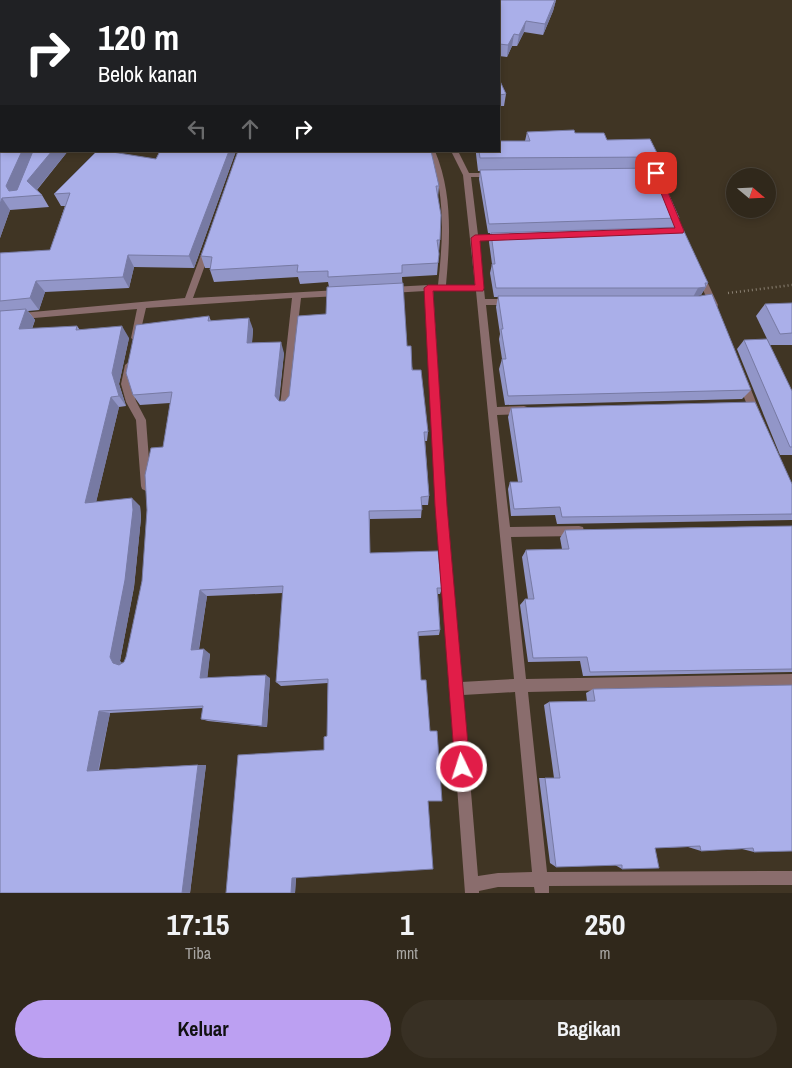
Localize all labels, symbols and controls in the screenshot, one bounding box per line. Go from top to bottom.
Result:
text: 120 m [98,14,179,61]
icon: right [15,20,80,85]
text: Belok kanan [98,59,197,89]
icon: left [183,115,211,143]
icon: ahead [236,115,264,143]
icon: right [289,115,317,143]
pin [635,152,677,194]
icon: arrive [642,159,670,187]
north arrow [726,168,776,218]
map controls [726,168,776,218]
position arrow [435,740,487,792]
text: 17:15 [167,904,229,944]
text: 1 [400,904,414,944]
text: 250 [584,904,625,944]
text: Tiba [185,942,211,964]
text: mnt [396,942,418,964]
text: m [599,942,610,964]
button: Keluar [15,1000,391,1058]
button: Bagikan [401,1000,777,1058]

